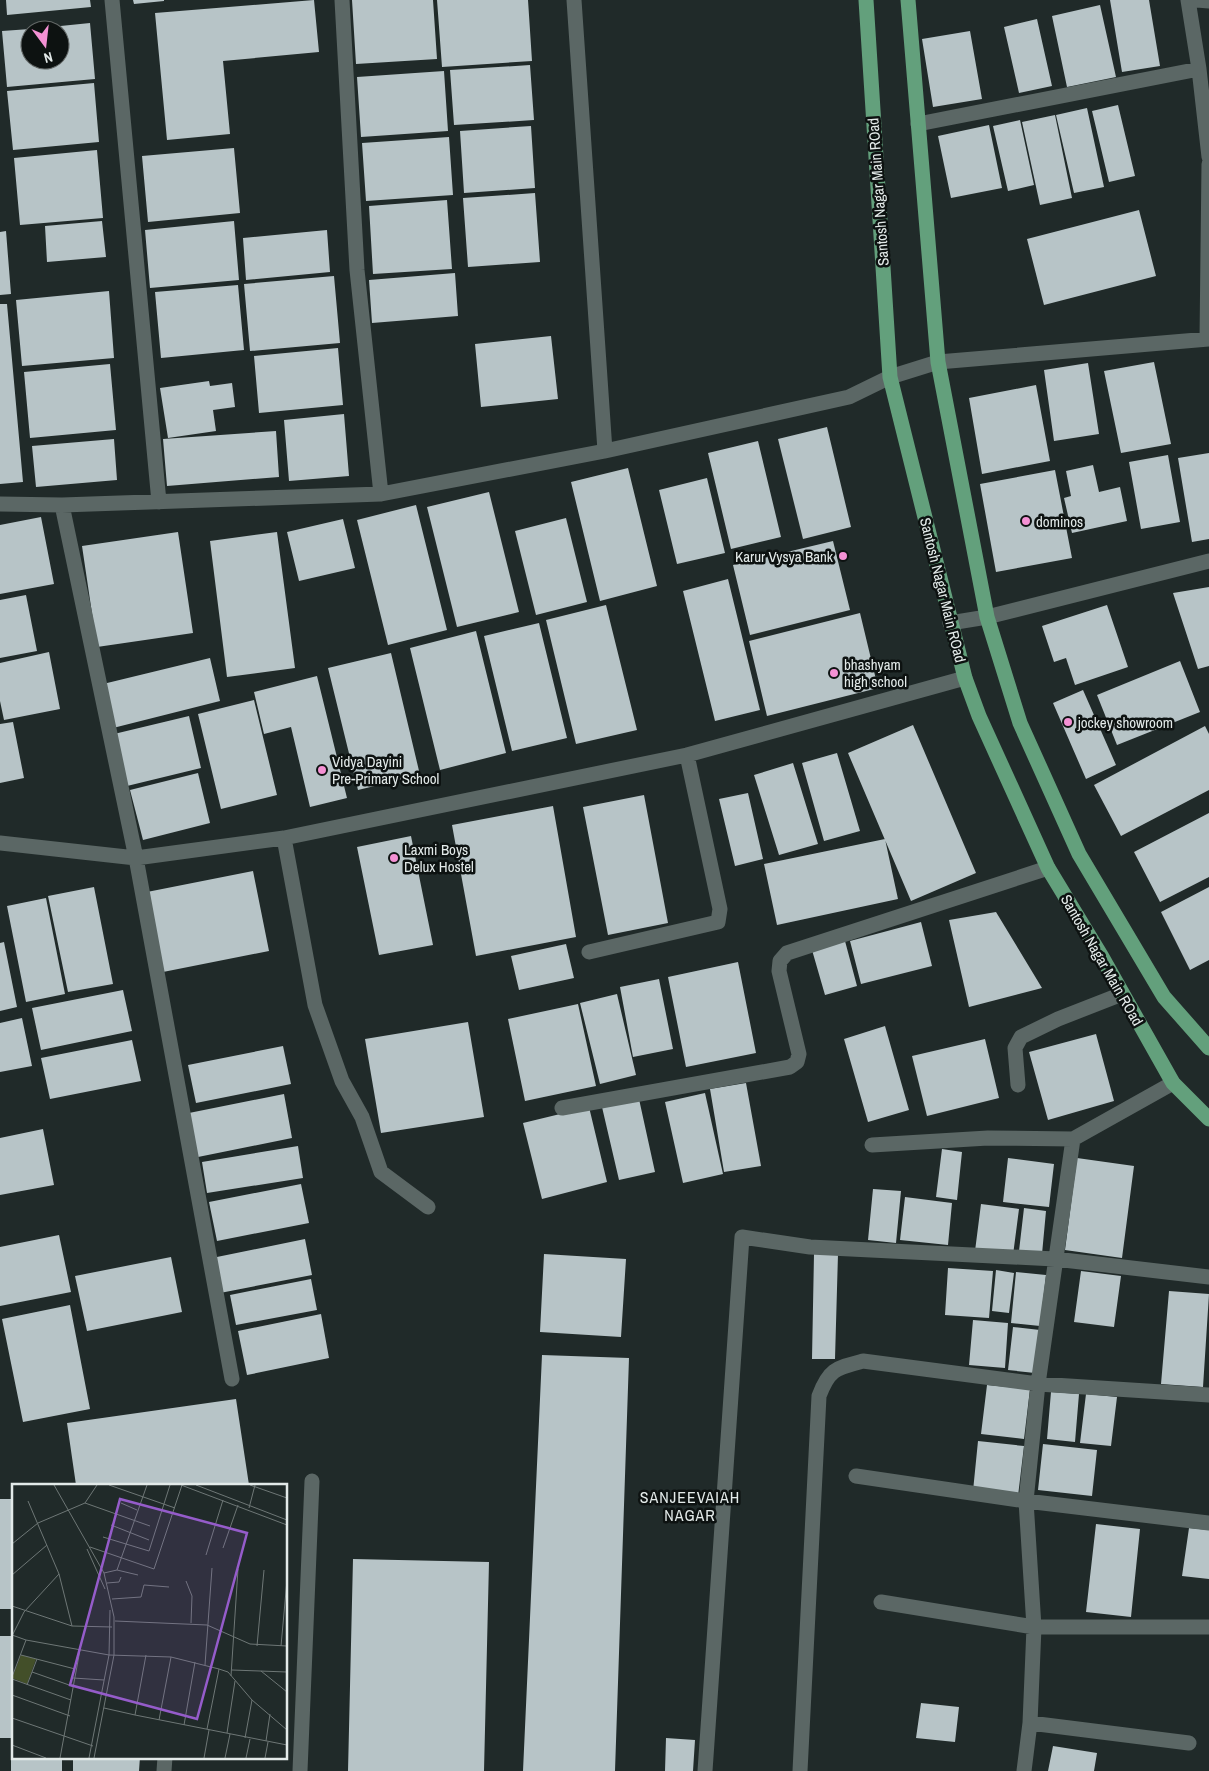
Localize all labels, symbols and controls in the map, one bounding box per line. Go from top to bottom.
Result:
north arrow [20,20,70,70]
text: N [42,48,55,67]
street label: Santosh Nagar Main ROad [862,117,894,267]
place label: dominos [1036,511,1083,532]
street label: Santosh Nagar Main ROad [915,515,971,665]
marker: dominos [1020,515,1032,527]
place label: Karur Vysya Bank [735,546,834,567]
marker: Karur Vysya Bank [837,550,849,562]
place label: bhashyam high school [844,654,907,692]
marker: bhashyam high school [828,667,840,679]
place label: jockey showroom [1077,712,1173,733]
marker: jockey showroom [1062,716,1074,728]
place label: Vidya Dayini Pre-Primary School [332,751,439,789]
marker: Vidya Dayini Pre-Primary School [316,764,328,776]
place label: Laxmi Boys Delux Hostel [404,839,474,877]
marker: Laxmi Boys Delux Hostel [388,852,400,864]
street label: Santosh Nagar Main ROad [1056,891,1148,1029]
inset map [12,1484,288,1758]
district label: SANJEEVAIAH NAGAR [640,1486,740,1526]

